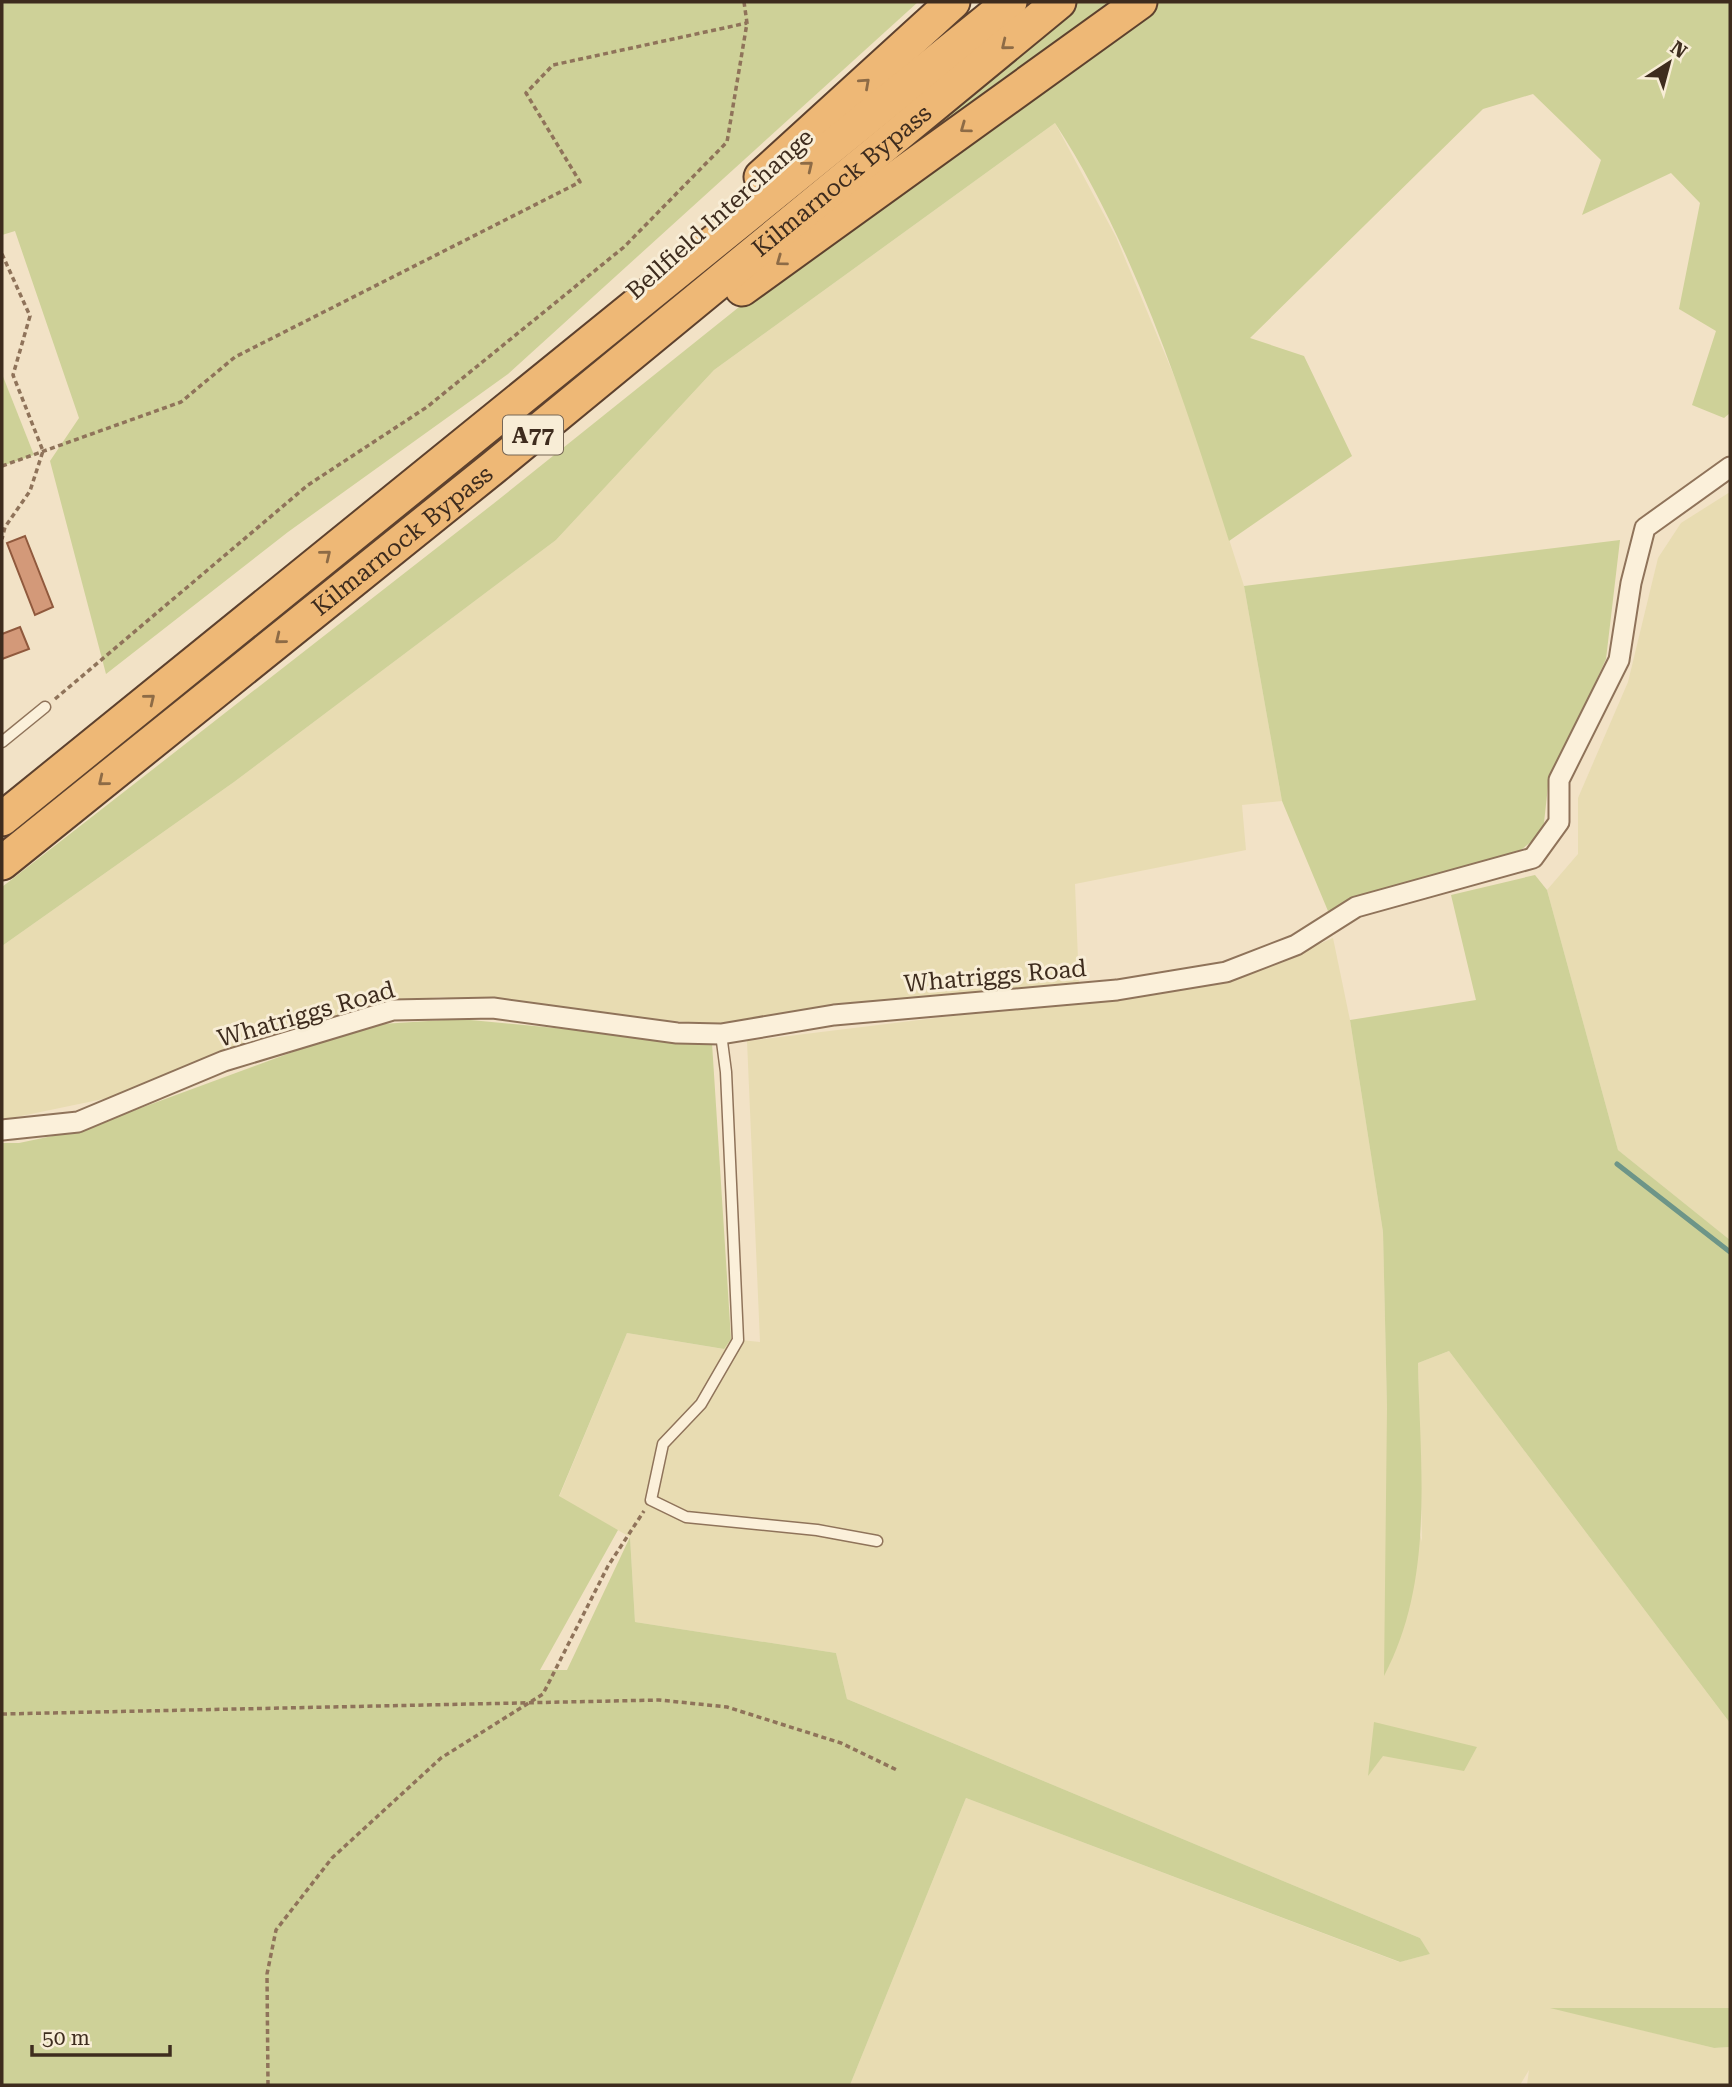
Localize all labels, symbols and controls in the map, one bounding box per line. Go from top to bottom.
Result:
north arrow [1634,28,1704,98]
text: N [1666,36,1692,63]
one-way arrow [1002,37,1015,49]
one-way arrow [857,79,870,92]
street label: Kilmarnock Bypass [746,99,937,263]
one-way arrow [960,119,973,132]
street label: Bellfield Interchange [621,123,819,305]
one-way arrow [799,162,812,174]
one-way arrow [776,252,789,265]
road number: A77 [503,416,563,454]
street label: Kilmarnock Bypass [306,460,498,622]
one-way arrow [318,551,330,564]
one-way arrow [276,630,288,643]
one-way arrow [141,695,154,707]
one-way arrow [98,773,111,786]
street label: Whatriggs Road [903,954,1087,998]
street label: Whatriggs Road [214,975,398,1053]
scale bar [32,2014,170,2058]
text: 50 m [42,2026,90,2050]

